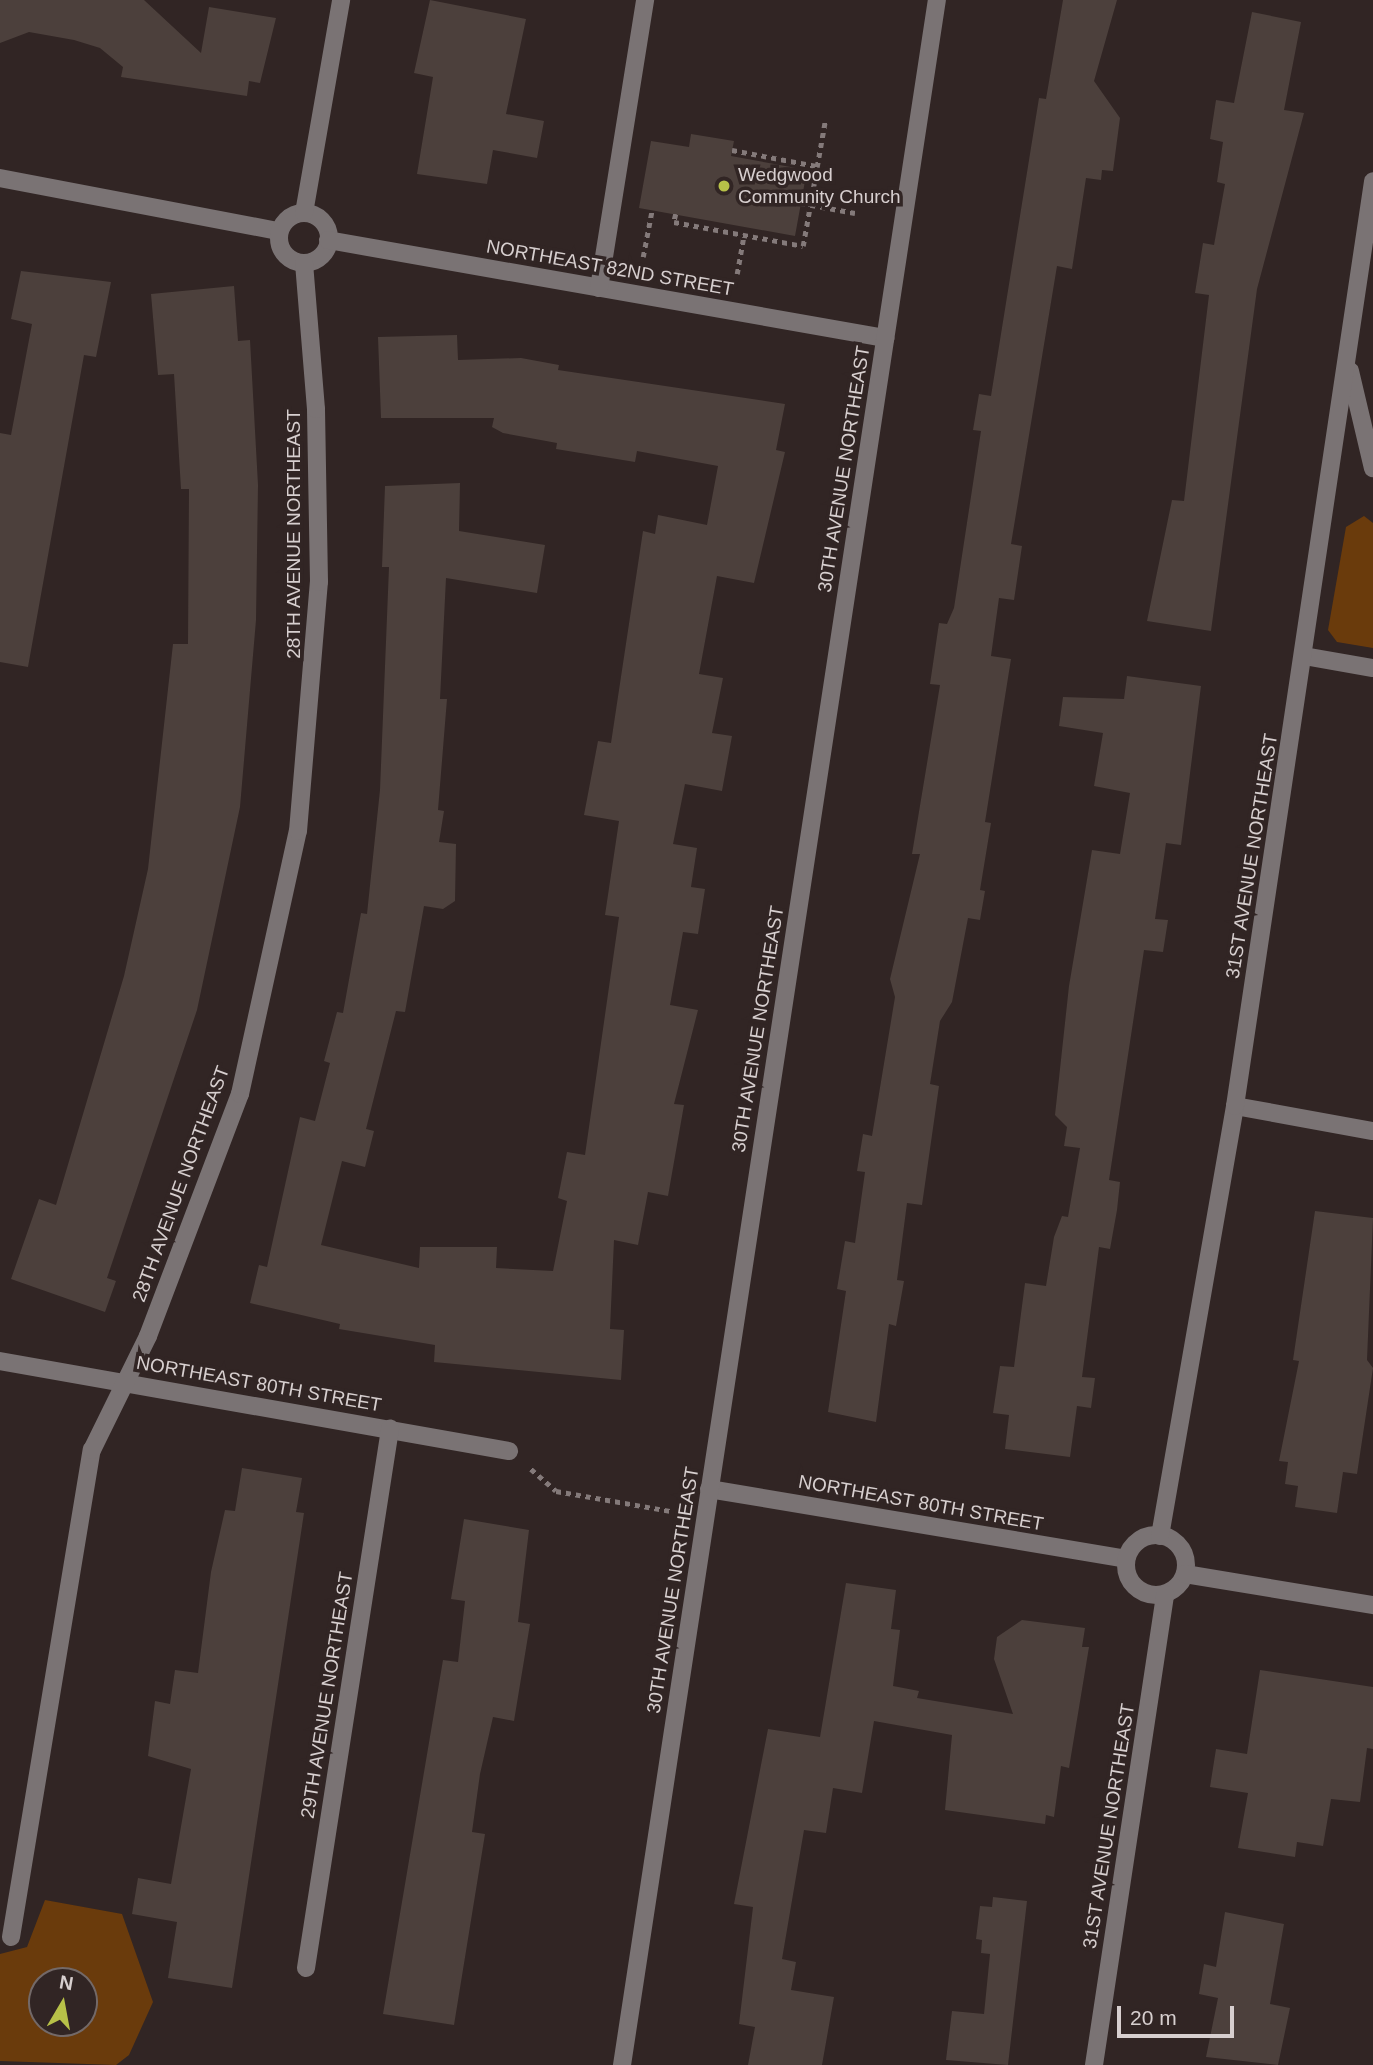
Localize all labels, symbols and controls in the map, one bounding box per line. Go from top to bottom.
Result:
place label: Wedgwood Community Church [738,164,901,208]
marker: Wedgwood Community Church [716,178,732,194]
street label: NORTHEAST 82ND STREET [484,235,736,301]
street label: 30TH AVENUE NORTHEAST [813,343,875,595]
street label: 28TH AVENUE NORTHEAST [283,409,305,659]
street label: 31ST AVENUE NORTHEAST [1221,731,1283,981]
street label: 30TH AVENUE NORTHEAST [727,903,789,1155]
street label: 28TH AVENUE NORTHEAST [127,1062,235,1306]
street label: NORTHEAST 80TH STREET [135,1351,383,1417]
street label: 30TH AVENUE NORTHEAST [642,1464,704,1716]
street label: NORTHEAST 80TH STREET [797,1470,1045,1536]
street label: 29TH AVENUE NORTHEAST [296,1569,358,1821]
street label: 31ST AVENUE NORTHEAST [1078,1701,1140,1951]
north arrow [28,1967,98,2037]
text: N [58,1971,75,1994]
scale bar [1121,1992,1238,2036]
text: 20 m [1130,2006,1177,2029]

